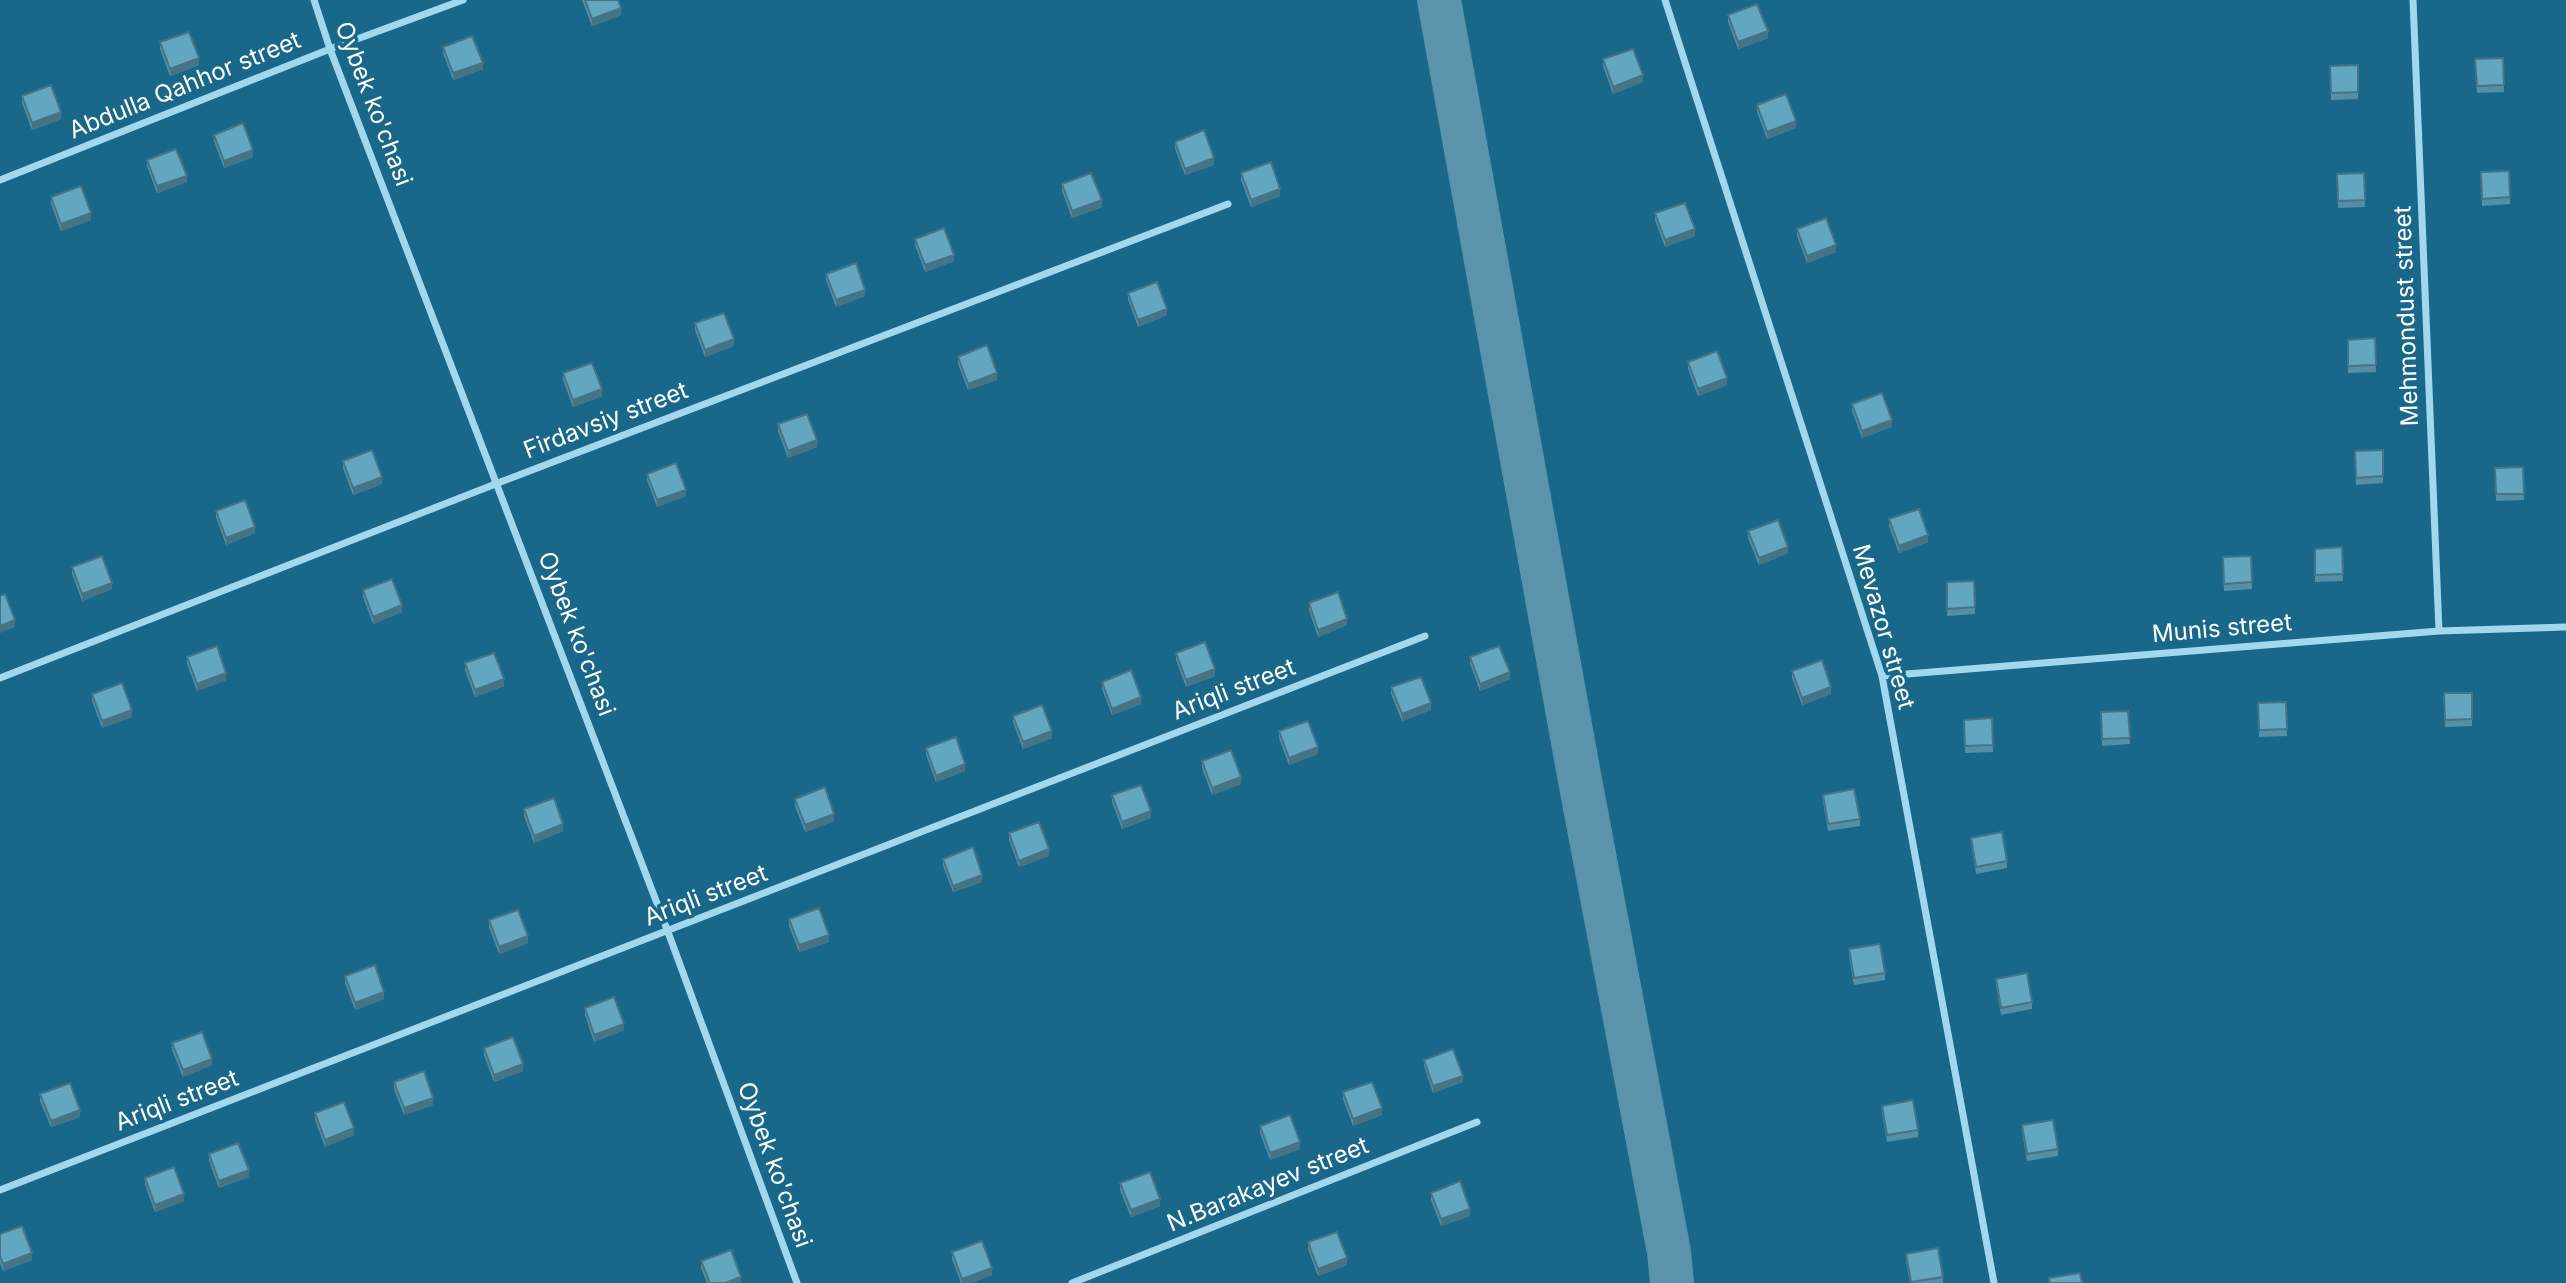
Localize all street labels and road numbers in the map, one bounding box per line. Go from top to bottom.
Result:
street label: Oybek ko'chasi [328,18,418,190]
street label: Abdulla Qahhor street [65,26,305,146]
street label: Mehmondust street [2389,205,2425,427]
street label: Firdavsiy street [520,376,692,466]
street label: Mevazor street [1846,541,1920,713]
street label: Oybek ko'chasi [531,548,621,720]
street label: Munis street [2151,609,2293,649]
street label: Ariqli street [1168,653,1300,727]
street label: Ariqli street [640,859,772,933]
street label: Ariqli street [111,1064,243,1138]
street label: Oybek ko'chasi [731,1078,817,1252]
street label: N.Barakayev street [1163,1131,1373,1239]

